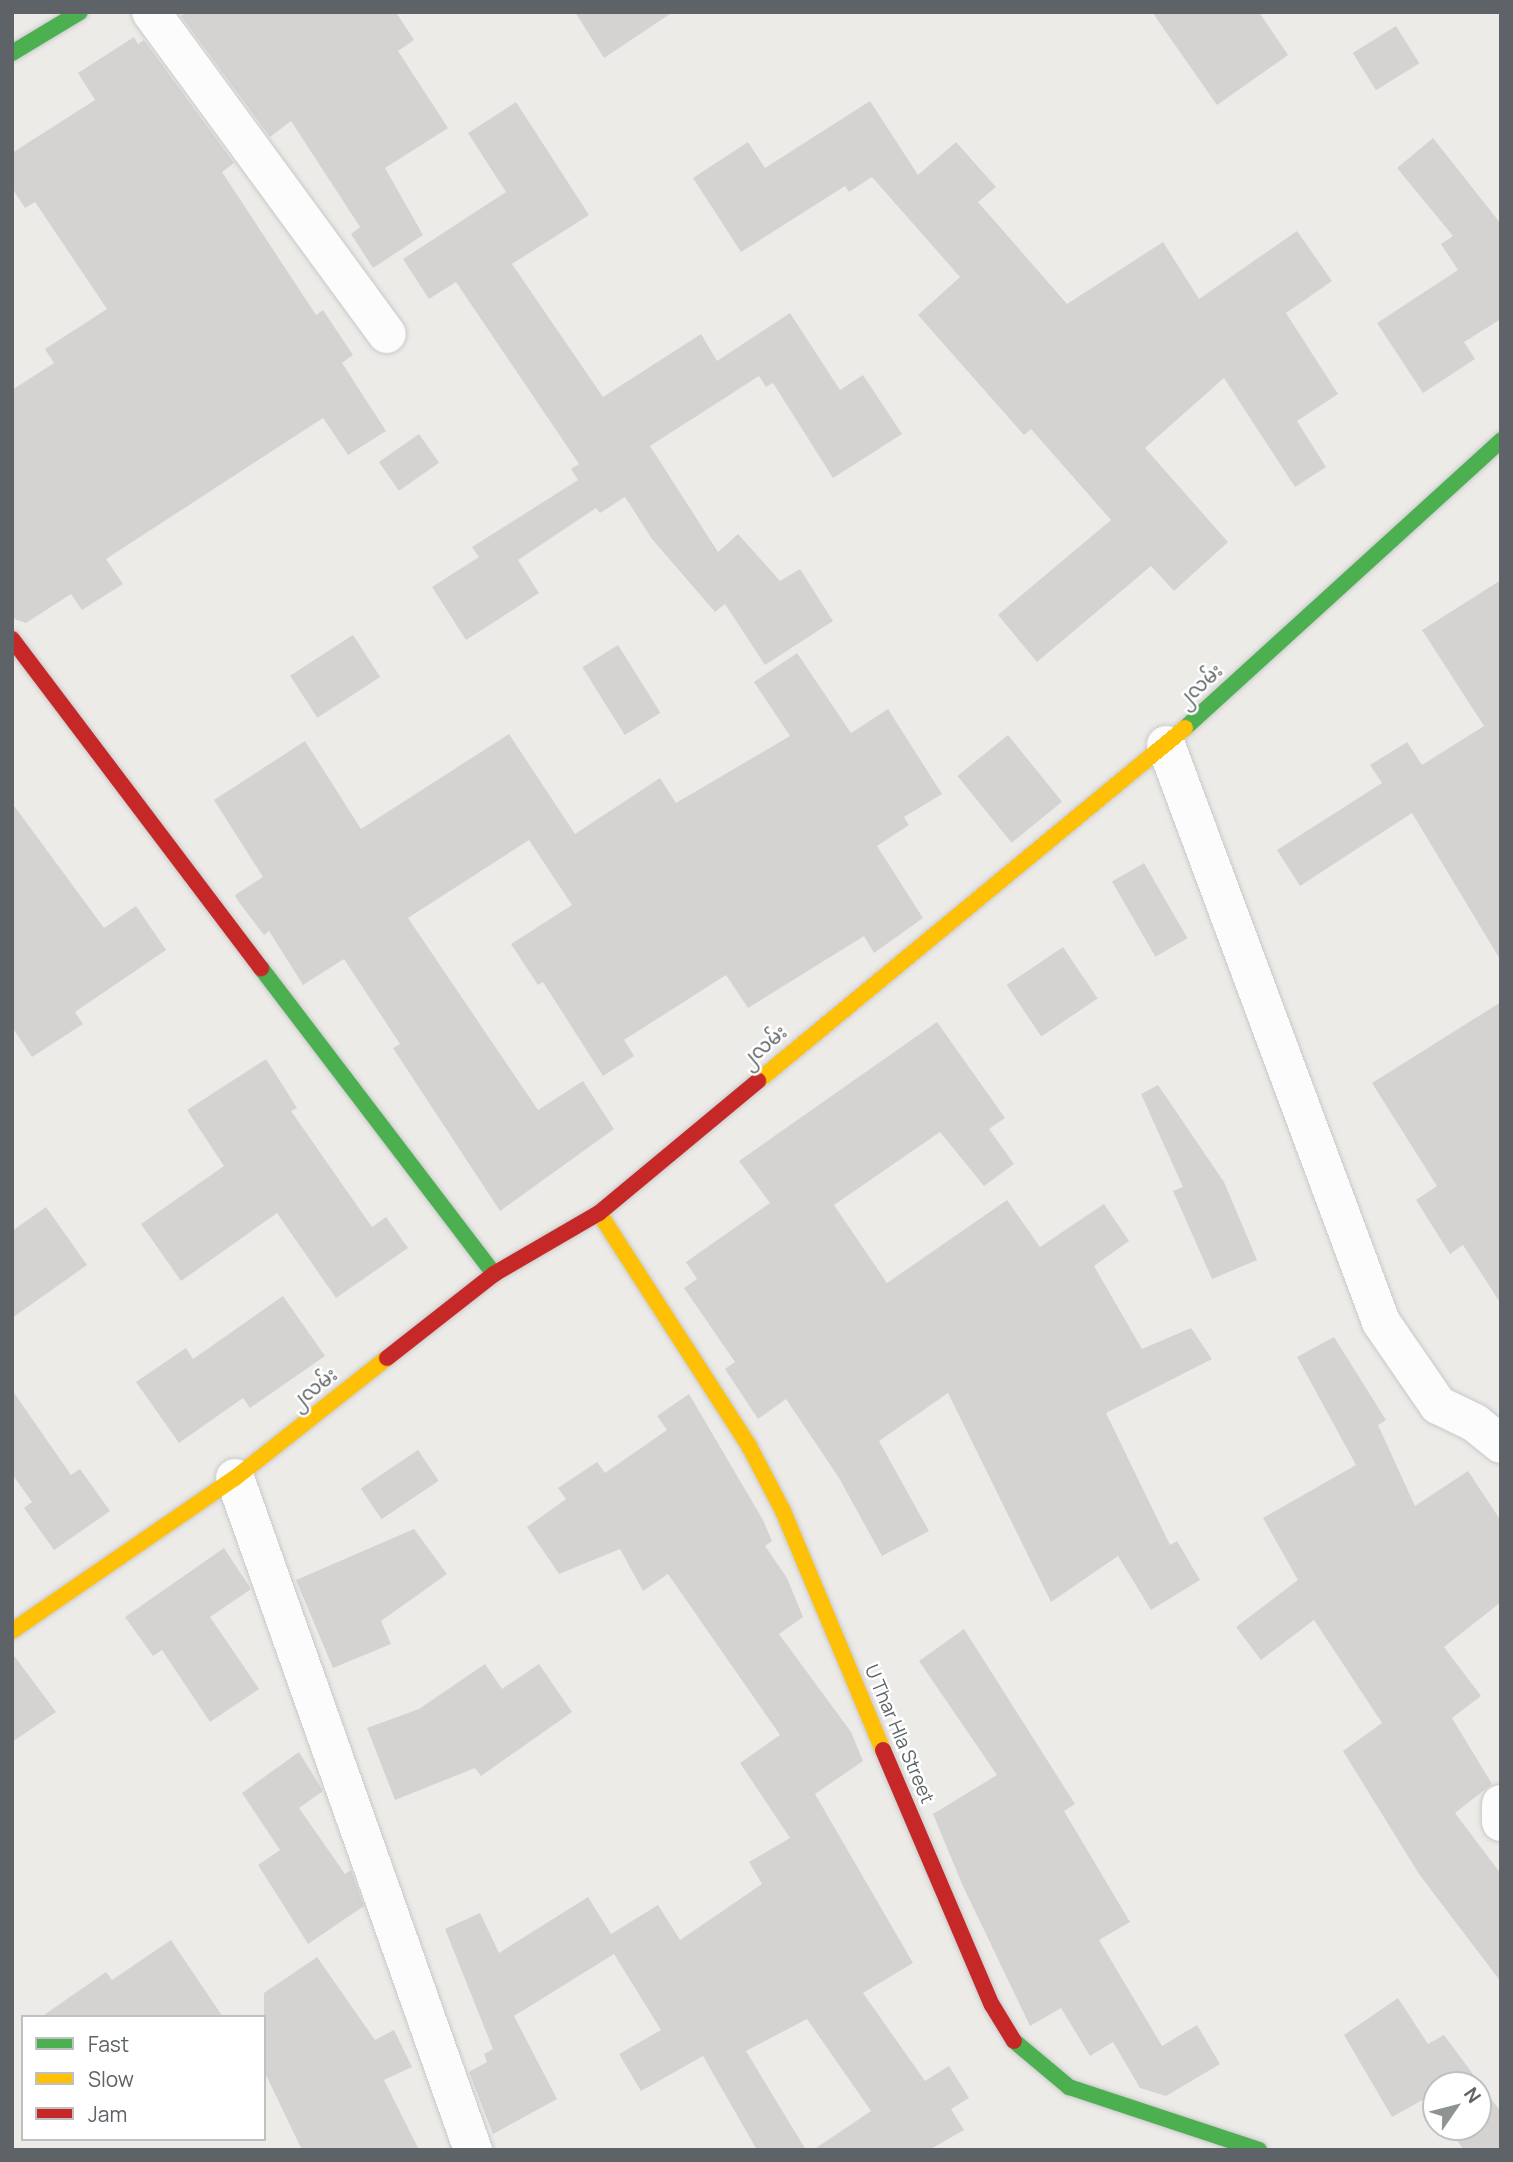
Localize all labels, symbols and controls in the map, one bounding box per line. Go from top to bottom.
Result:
street label: ၂လမ်း [1172,660,1228,712]
street label: ၂လမ်း [736,1021,792,1073]
street label: ၂လမ်း [286,1364,342,1414]
street label: U Thar Hla Street [859,1661,939,1807]
legend [21,2015,266,2141]
text: Fast [88,2030,129,2058]
text: Slow [88,2065,134,2093]
north arrow [1422,2071,1492,2141]
text: N [1458,2082,1487,2108]
text: Jam [88,2100,127,2128]

